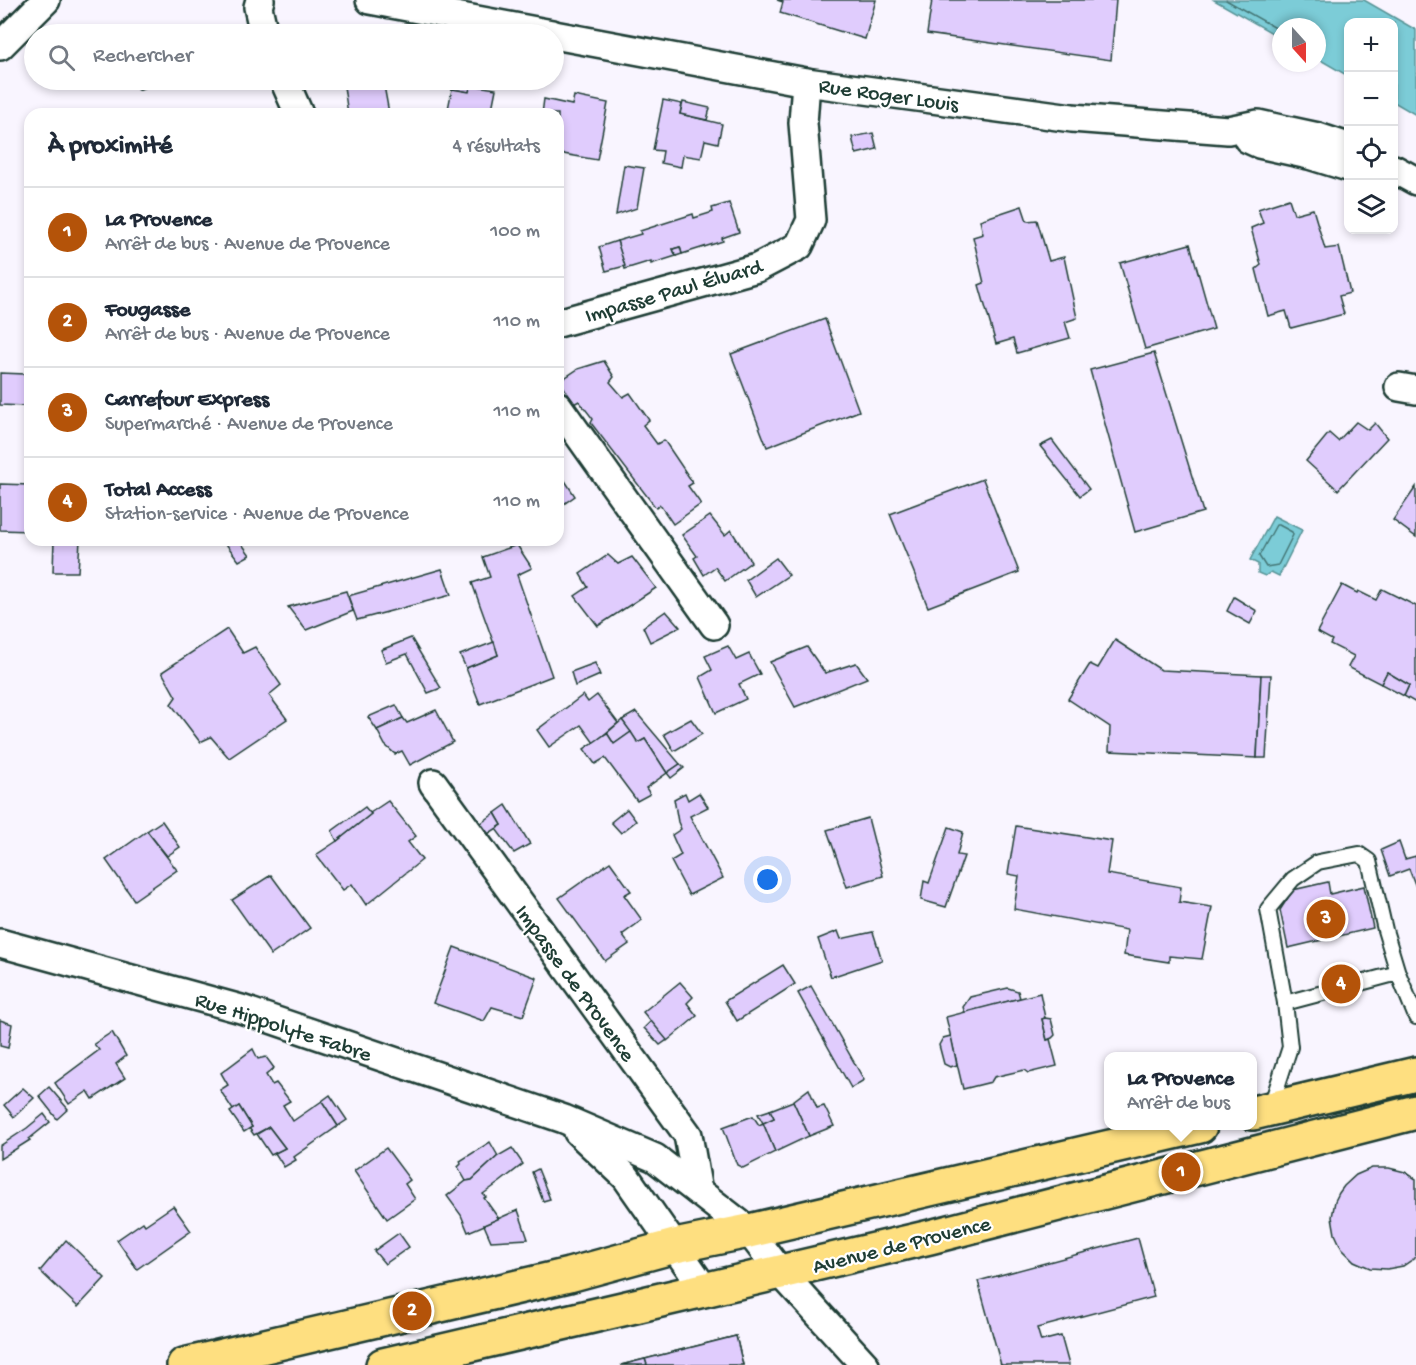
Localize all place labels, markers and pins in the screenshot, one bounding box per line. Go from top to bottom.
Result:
pin: 3 [1306,896,1346,942]
pin: 4 [1322,962,1360,1006]
pin: 1 [1162,1150,1200,1194]
pin: 2 [392,1288,432,1334]

